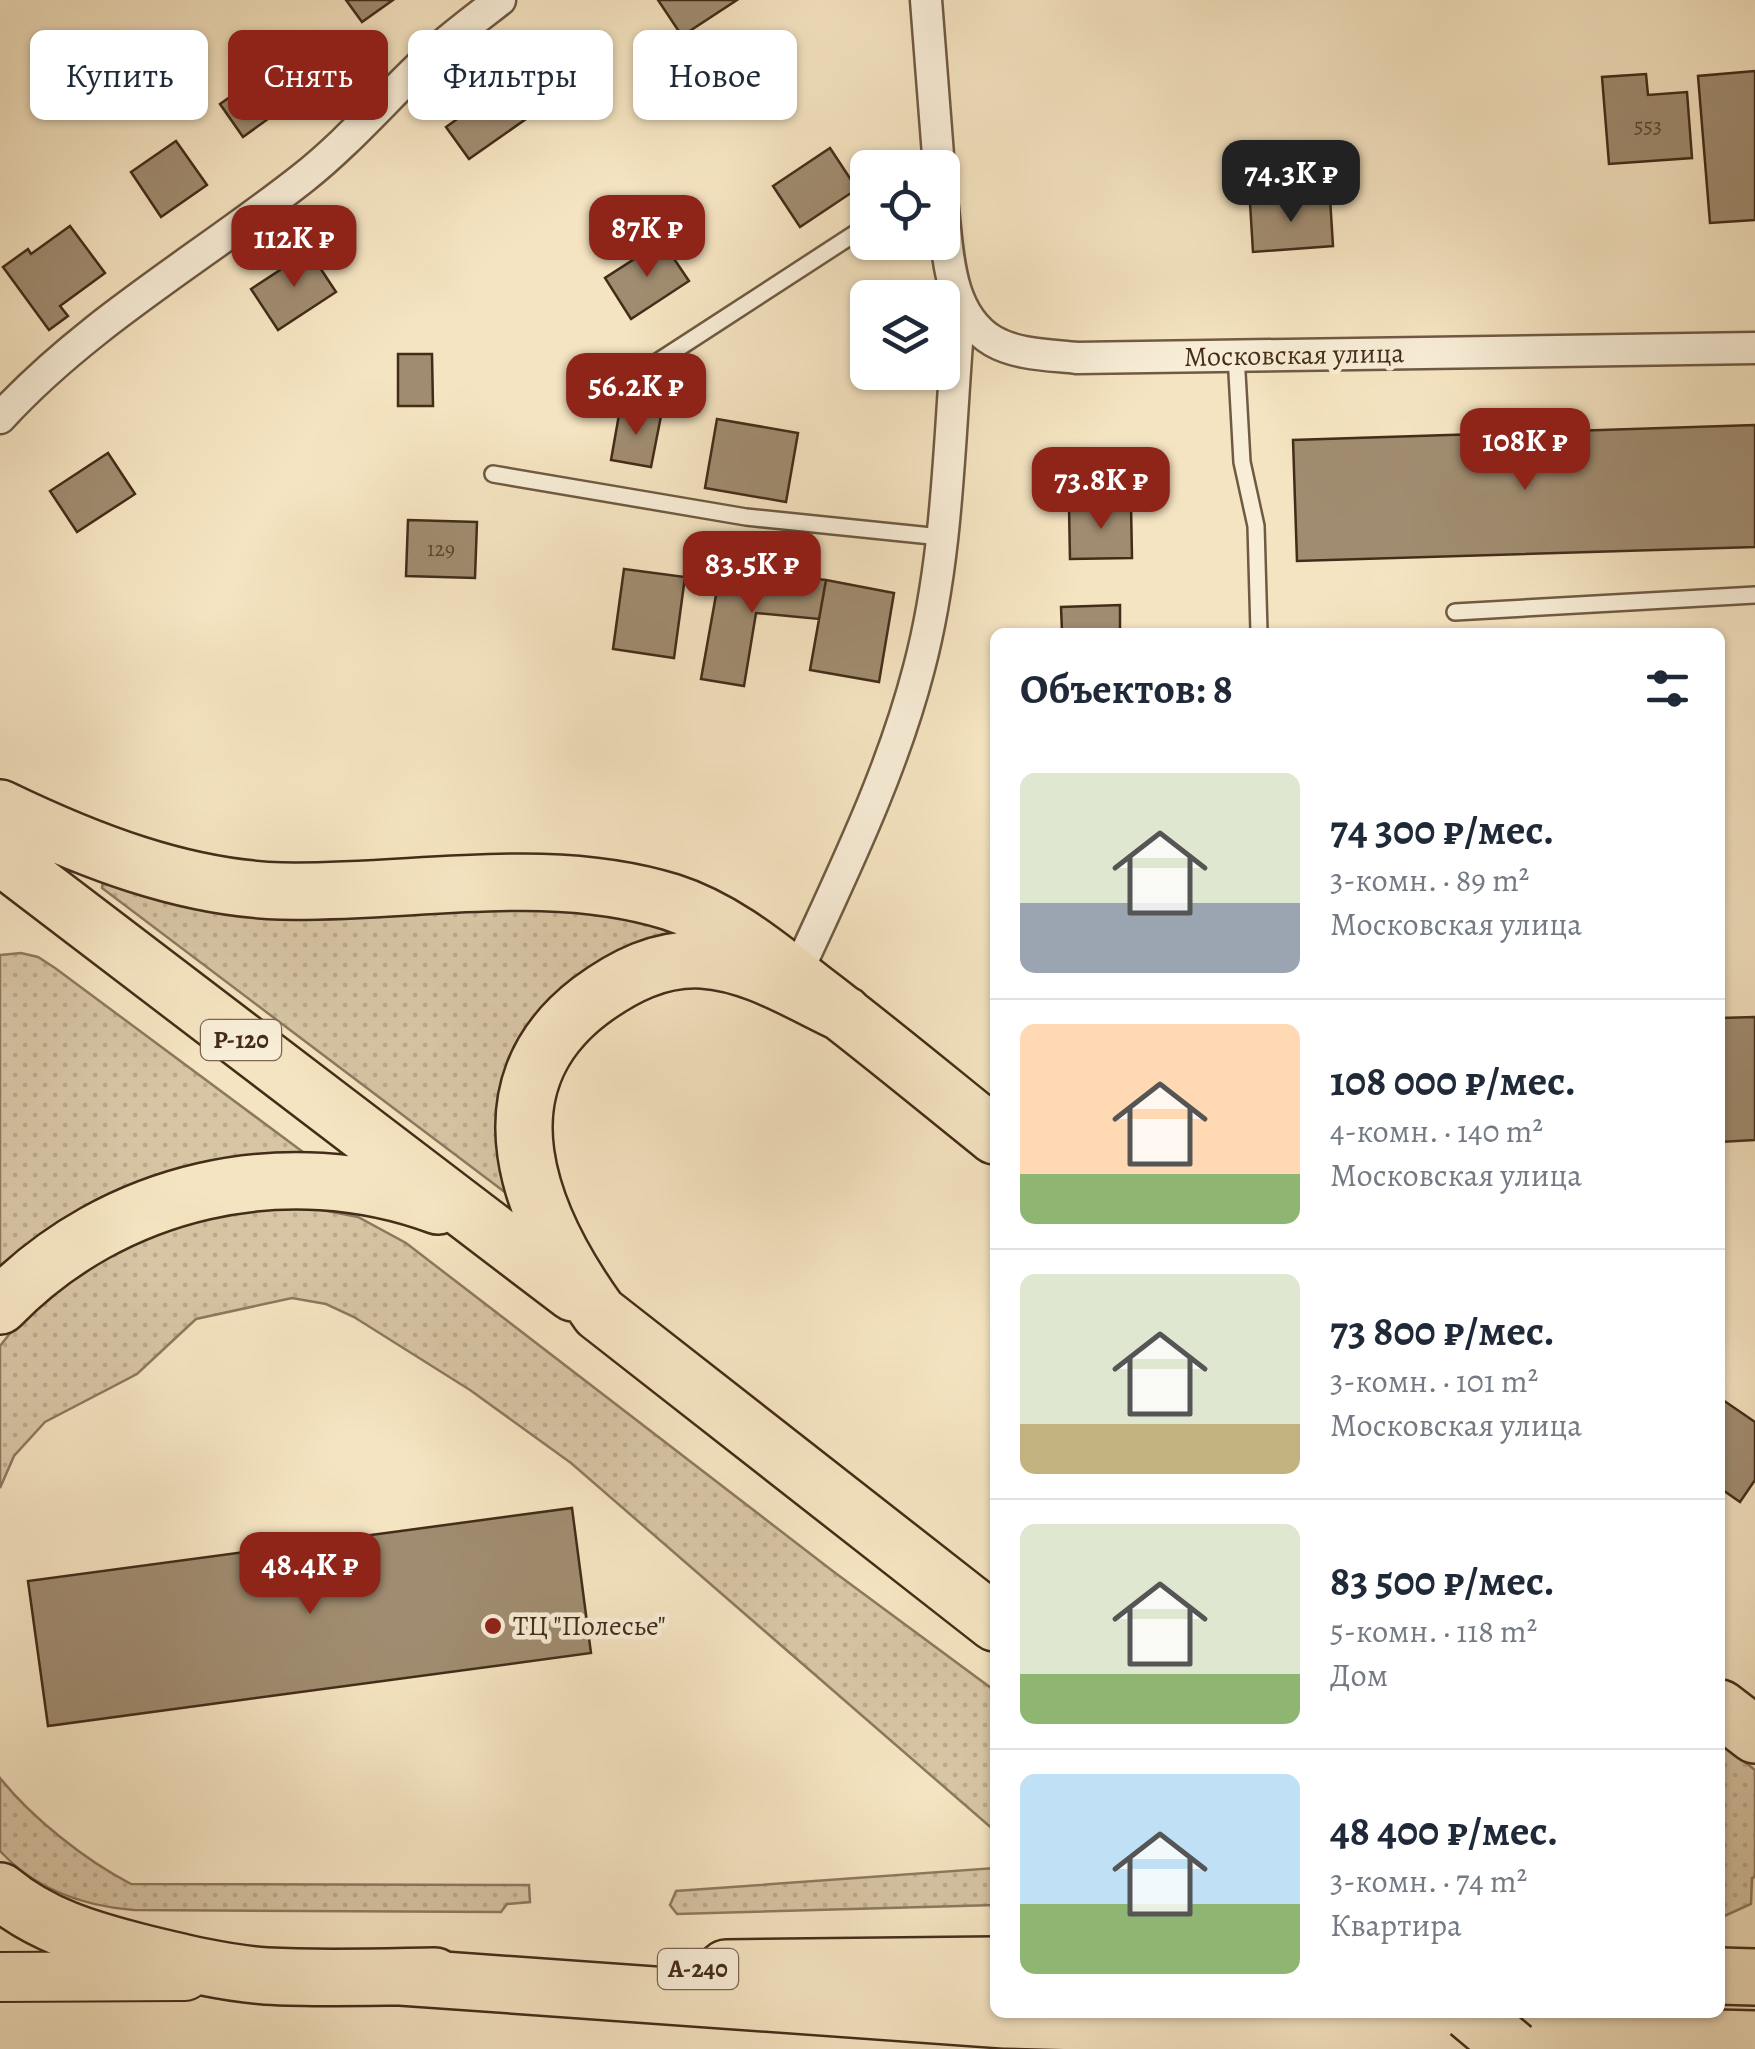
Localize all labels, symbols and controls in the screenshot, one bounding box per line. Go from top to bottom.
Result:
chip: Купить [30,30,208,120]
chip: Снять [228,30,388,120]
chip: Фильтры [408,30,613,120]
chip: Новое [633,30,797,120]
house number: 553 [1634,111,1662,141]
pin: 74.3K ₽ [1199,140,1383,225]
map controls [850,150,960,390]
button: locate [850,150,960,260]
text: 74.3K ₽ [1244,150,1338,194]
pin: 87K ₽ [577,195,717,280]
pin: 112K ₽ [213,205,375,290]
text: 87K ₽ [611,205,683,249]
text: 112K ₽ [253,215,335,259]
button: layers [850,280,960,390]
street label: Московская улица [1183,334,1405,376]
pin: 56.2K ₽ [544,353,728,438]
text: 56.2K ₽ [588,363,684,407]
pin: 108K ₽ [1444,408,1606,493]
text: 108K ₽ [1482,418,1568,462]
pin: 73.8K ₽ [1009,447,1193,532]
text: 73.8K ₽ [1054,457,1148,501]
pin: 83.5K ₽ [660,531,844,616]
house number: 129 [427,534,455,564]
text: 83.5K ₽ [705,541,799,585]
text: Объектов: 8 [1020,660,1233,717]
icon: filters [1640,661,1695,716]
text: 74 300 ₽/мес. [1330,801,1554,858]
icon: home [1100,813,1220,933]
text: 3-комн. · 89 m² [1330,858,1529,902]
text: Московская улица [1330,902,1582,946]
road number: Р-120 [201,1020,281,1060]
text: 108 000 ₽/мес. [1330,1052,1576,1109]
icon: home [1100,1064,1220,1184]
text: 4-комн. · 140 m² [1330,1109,1543,1153]
text: Московская улица [1330,1153,1582,1197]
text: 73 800 ₽/мес. [1330,1302,1555,1359]
icon: home [1100,1314,1220,1434]
text: 3-комн. · 101 m² [1330,1359,1538,1403]
text: Московская улица [1330,1403,1582,1447]
pin: 48.4K ₽ [218,1532,402,1617]
text: 48.4K ₽ [261,1542,359,1586]
text: 83 500 ₽/мес. [1330,1552,1555,1609]
icon: home [1100,1564,1220,1684]
place label: ТЦ "Полесье" [513,1607,666,1645]
text: 5-комн. · 118 m² [1330,1609,1537,1653]
marker: ТЦ "Полесье" [482,1615,504,1637]
text: Дом [1330,1653,1388,1697]
text: 48 400 ₽/мес. [1330,1802,1558,1859]
icon: home [1100,1814,1220,1934]
text: 3-комн. · 74 m² [1330,1859,1527,1903]
text: Квартира [1330,1903,1462,1947]
road number: А-240 [658,1949,738,1989]

